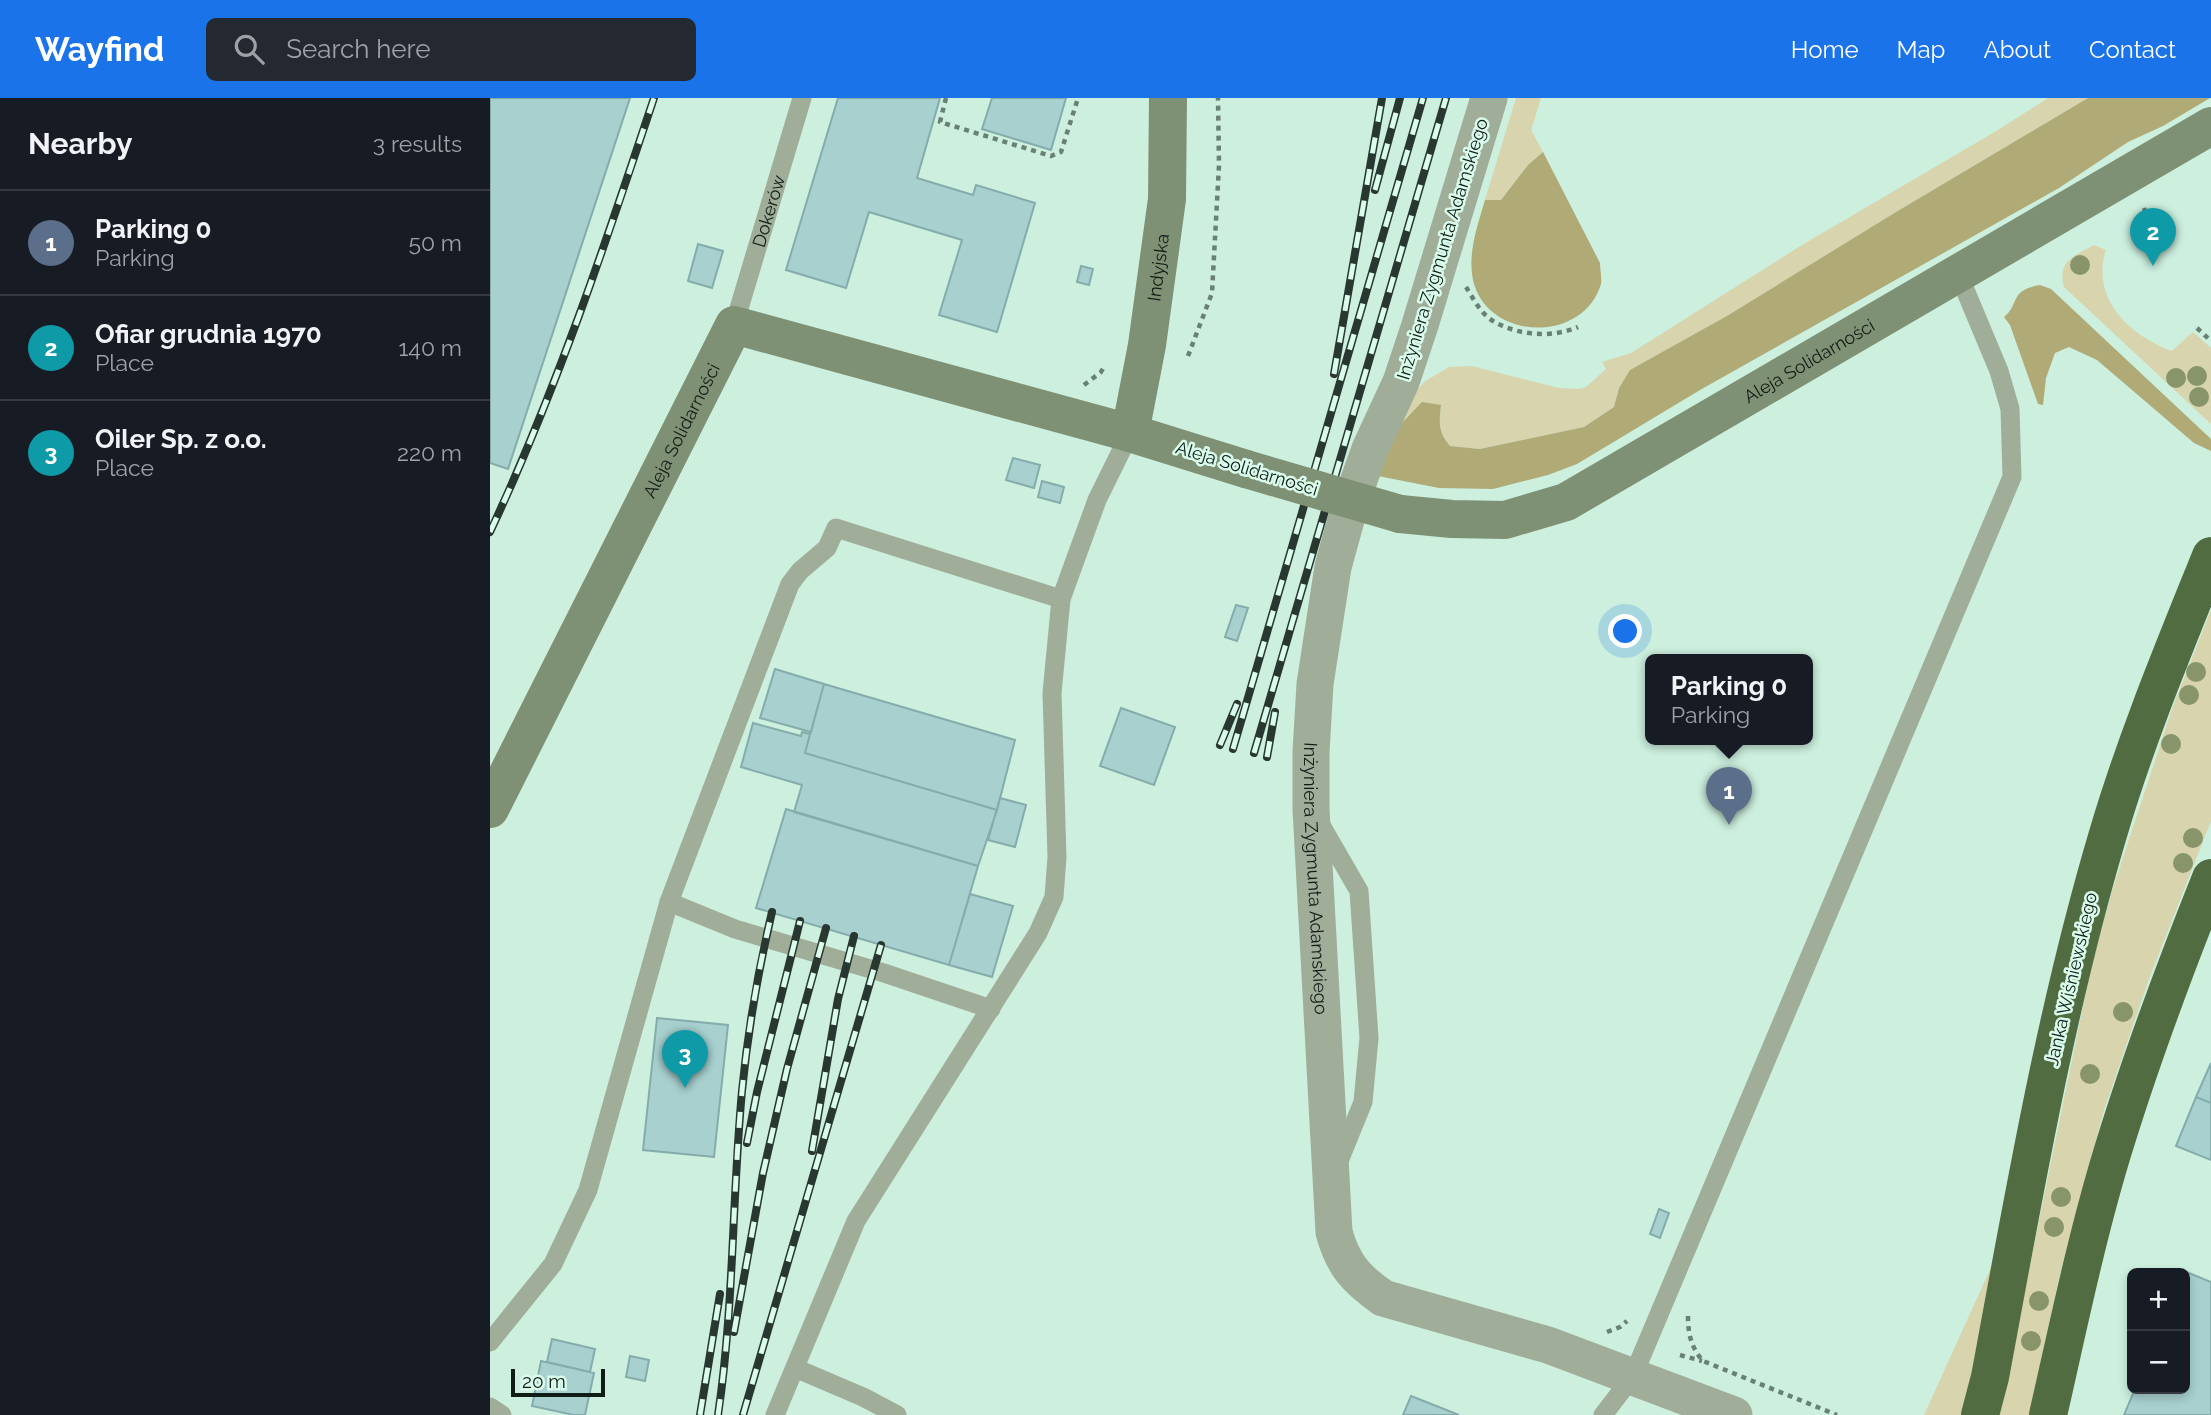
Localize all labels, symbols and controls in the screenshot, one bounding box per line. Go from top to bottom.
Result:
search box [206,18,696,81]
text: Wayfind [35,30,164,69]
icon: search [230,30,268,68]
text: Search here [286,34,431,64]
text: Home [1791,35,1859,64]
text: Map [1897,35,1945,64]
text: About [1983,35,2051,64]
text: Contact [2089,35,2176,64]
street label: Inżyniera Zygmunta Adamskiego [1392,115,1492,382]
text: Nearby [28,126,132,161]
text: 3 results [373,130,462,157]
street label: Dokerów [747,172,789,250]
pin: 2 [2130,208,2176,266]
text: Parking 0 [95,214,212,244]
text: 1 [45,229,57,256]
text: 50 m [408,229,462,256]
street label: Indyjska [1143,232,1173,302]
text: Parking [95,244,175,271]
street label: Aleja Solidarności [1740,314,1878,407]
text: Ofiar grudnia 1970 [95,319,322,349]
text: 2 [45,334,57,361]
text: 140 m [399,334,462,361]
text: Place [95,349,154,376]
street label: Aleja Solidarności [638,360,723,501]
text: Oiler Sp. z o.o. [95,424,267,454]
street label: Aleja Solidarności [1173,436,1321,500]
text: 3 [45,439,57,466]
text: 220 m [397,439,462,466]
text: Place [95,454,154,481]
your location [1608,614,1642,648]
popup [1645,654,1813,745]
text: Parking 0 [1671,671,1787,701]
text: Parking [1671,701,1750,728]
street label: Inżyniera Zygmunta Adamskiego [1300,742,1333,1015]
pin: 1 [1706,767,1752,825]
street label: Janka Wiśniewskiego [2041,890,2101,1068]
pin: 3 [662,1030,708,1088]
map controls [2127,1268,2190,1394]
button: + [2127,1268,2190,1331]
button: − [2127,1331,2190,1394]
scale bar [511,1366,606,1398]
text: 20 m [522,1370,566,1392]

